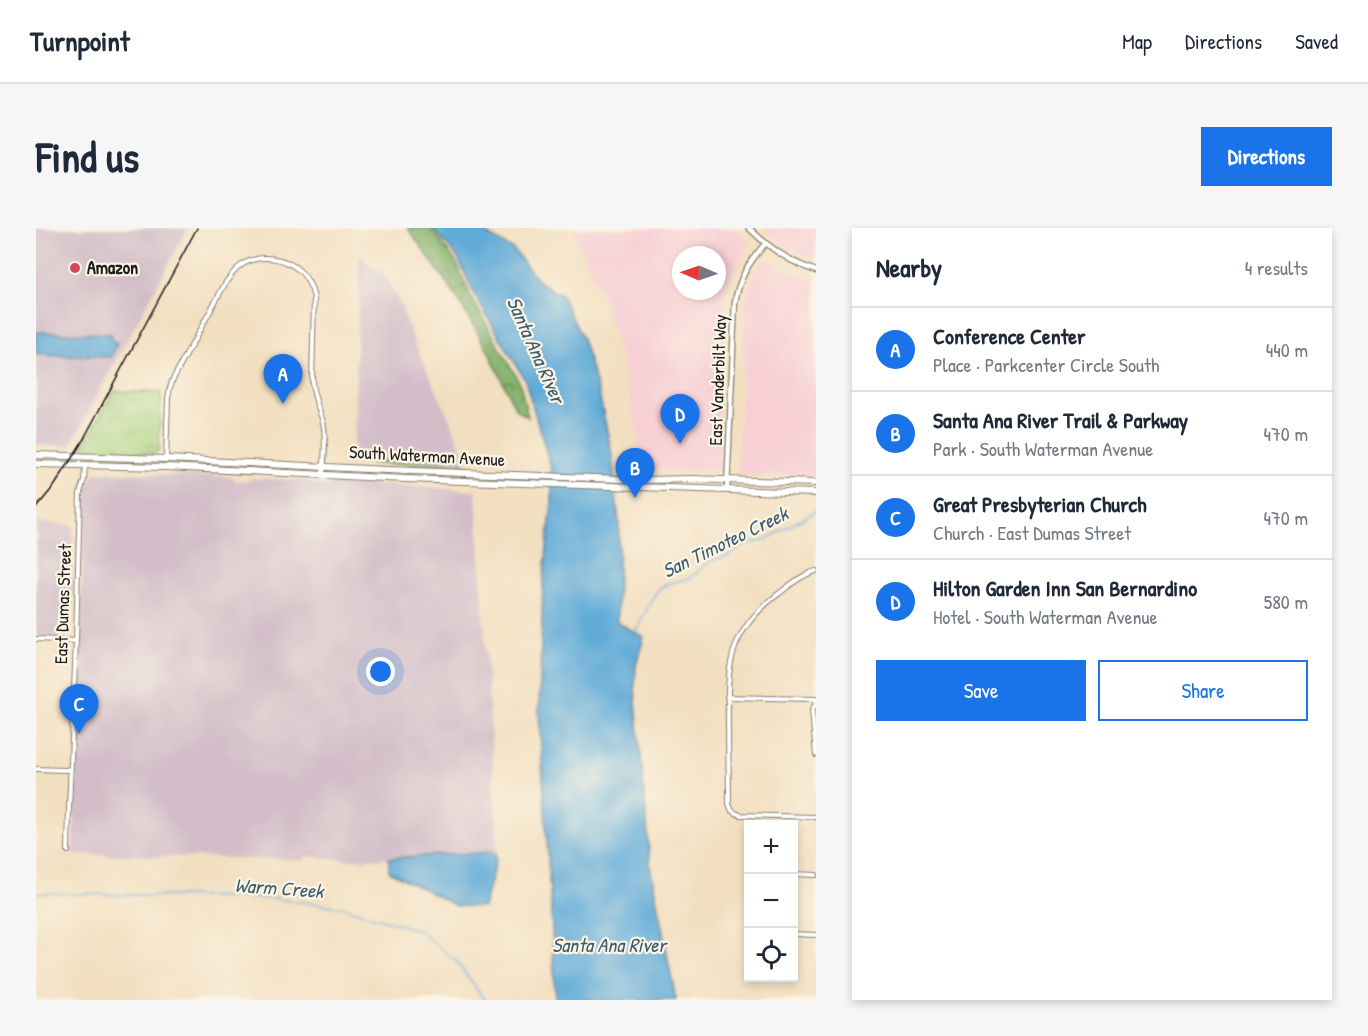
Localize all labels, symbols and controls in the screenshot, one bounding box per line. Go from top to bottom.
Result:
text: Turnpoint [30,22,130,60]
text: Map [1122,27,1152,56]
text: Directions [1185,27,1262,56]
text: Saved [1295,27,1338,56]
button: Directions [1201,127,1332,186]
text: Find us [36,128,139,185]
north arrow [672,246,726,300]
text: Nearby [876,250,942,285]
text: 4 results [1245,254,1308,281]
place label: Amazon [87,255,138,280]
marker: Amazon [68,261,82,275]
water label: Santa Ana River [501,292,573,409]
street label: East Vanderbilt Way [703,314,732,446]
text: Conference Center [933,321,1086,351]
text: A [891,336,900,363]
text: 440 m [1266,336,1308,363]
text: Place · Parkcenter Circle South [933,351,1159,378]
pin: A [264,354,302,404]
pin: D [660,394,700,444]
text: Santa Ana River Trail & Parkway [933,405,1188,435]
text: B [890,420,901,447]
text: 470 m [1263,420,1308,447]
text: Park · South Waterman Avenue [933,435,1153,462]
street label: South Waterman Avenue [348,439,506,472]
pin: B [616,448,654,498]
text: Great Presbyterian Church [933,489,1146,519]
water label: San Timoteo Creek [657,499,794,584]
text: C [890,504,901,531]
text: 470 m [1263,504,1308,531]
text: Church · East Dumas Street [933,519,1131,546]
street label: East Dumas Street [48,543,77,665]
text: Hilton Garden Inn San Bernardino [933,573,1197,603]
text: D [891,588,900,615]
text: 580 m [1264,588,1308,615]
text: Hotel · South Waterman Avenue [933,603,1157,630]
your location [366,657,395,686]
button: Save [876,660,1086,721]
button: Share [1098,660,1308,721]
pin: C [60,684,99,734]
map controls [744,820,798,982]
button: + [744,820,798,874]
water label: Warm Creek [234,871,326,904]
button: − [744,874,798,928]
button: locate [744,928,798,982]
water label: Santa Ana River [552,931,668,958]

